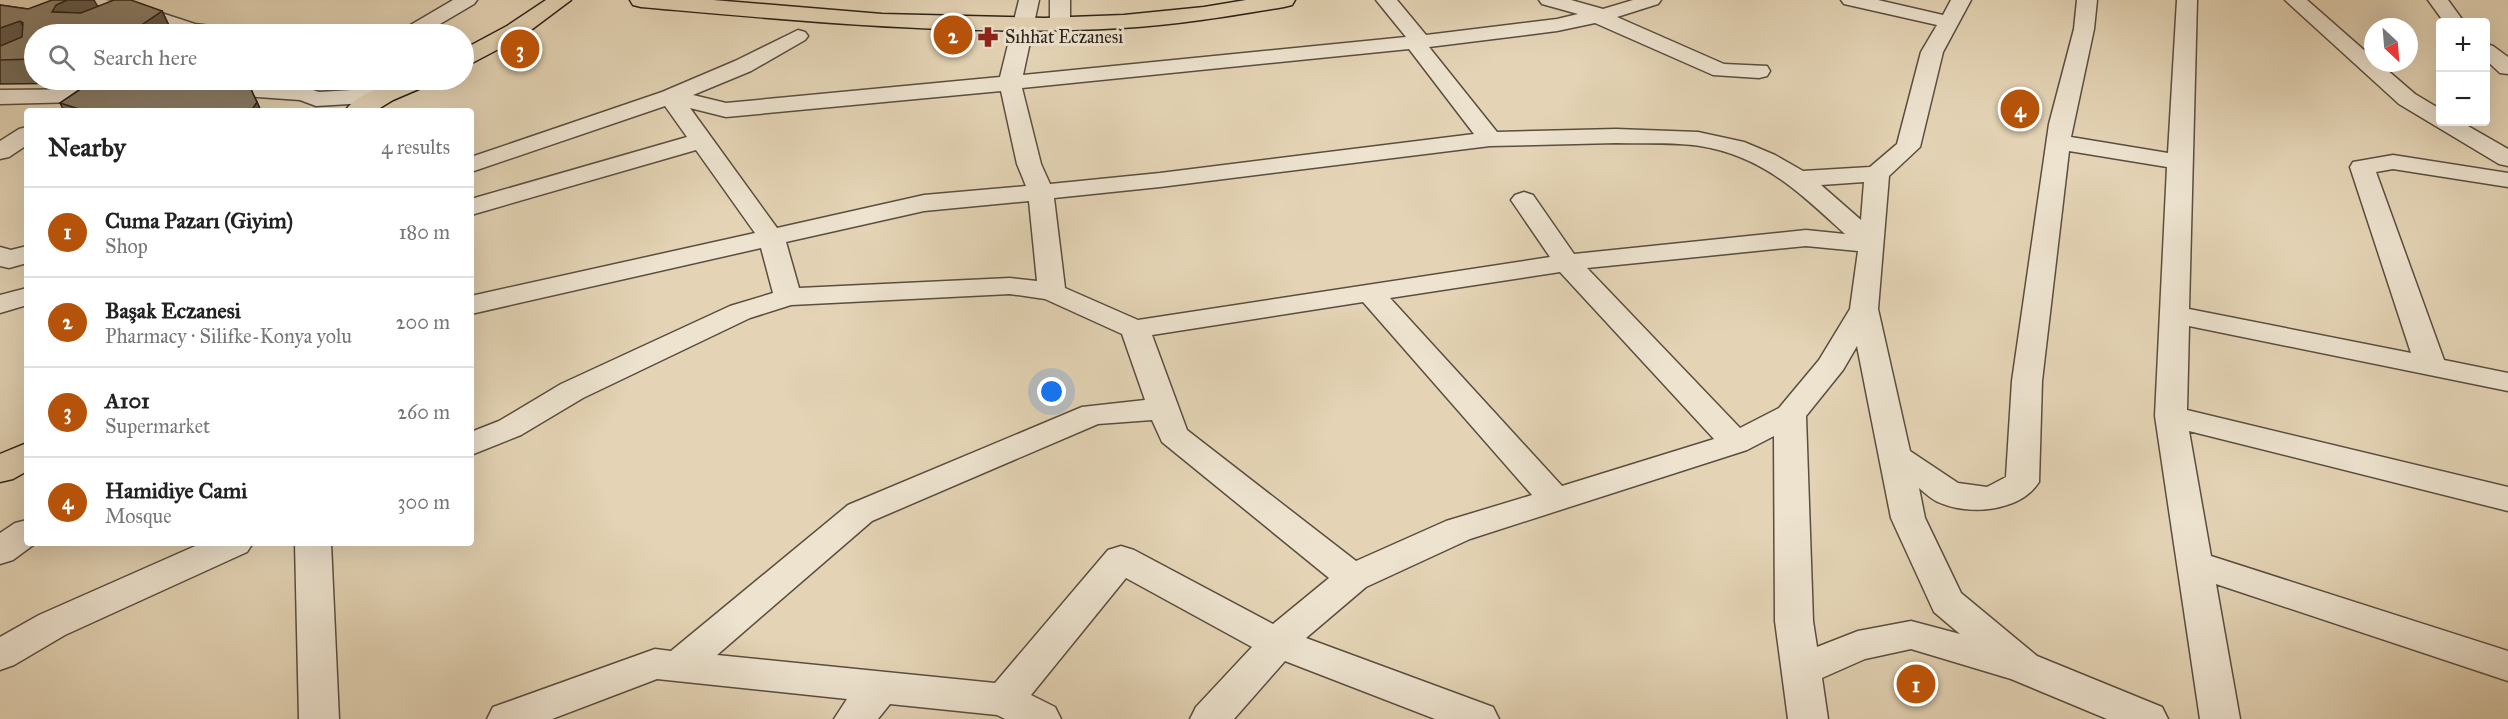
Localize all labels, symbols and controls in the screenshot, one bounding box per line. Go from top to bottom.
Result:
pin: 2 [934,12,972,57]
north arrow [2364,18,2418,72]
map controls [2436,18,2490,126]
button: + [2436,18,2490,72]
search box [24,24,474,90]
pharmacy icon: Sıhhat Eczanesi [976,25,1000,49]
pin: 3 [500,26,540,72]
place label: Sıhhat Eczanesi [1005,26,1123,48]
icon: search [45,41,78,74]
text: Search here [93,44,197,71]
button: − [2436,72,2490,126]
pin: 4 [2000,86,2040,132]
text: Nearby [48,131,126,163]
text: 4 results [381,135,450,159]
text: Cuma Pazarı (Giyim) [105,207,293,234]
text: 1 [64,220,71,244]
text: 180 m [399,220,450,244]
text: Shop [105,234,148,258]
text: Başak Eczanesi [105,297,241,324]
text: 2 [63,310,72,334]
text: 200 m [396,310,450,334]
text: Pharmacy · Silifke-Konya yolu [105,324,352,348]
your location [1037,377,1066,406]
text: A101 [105,387,150,414]
text: 3 [64,400,72,424]
text: 260 m [397,400,450,424]
text: Supermarket [105,414,210,438]
text: Hamidiye Cami [105,477,247,504]
text: 4 [62,490,73,514]
text: 300 m [398,490,450,514]
text: Mosque [105,504,171,528]
pin: 1 [1896,662,1936,706]

